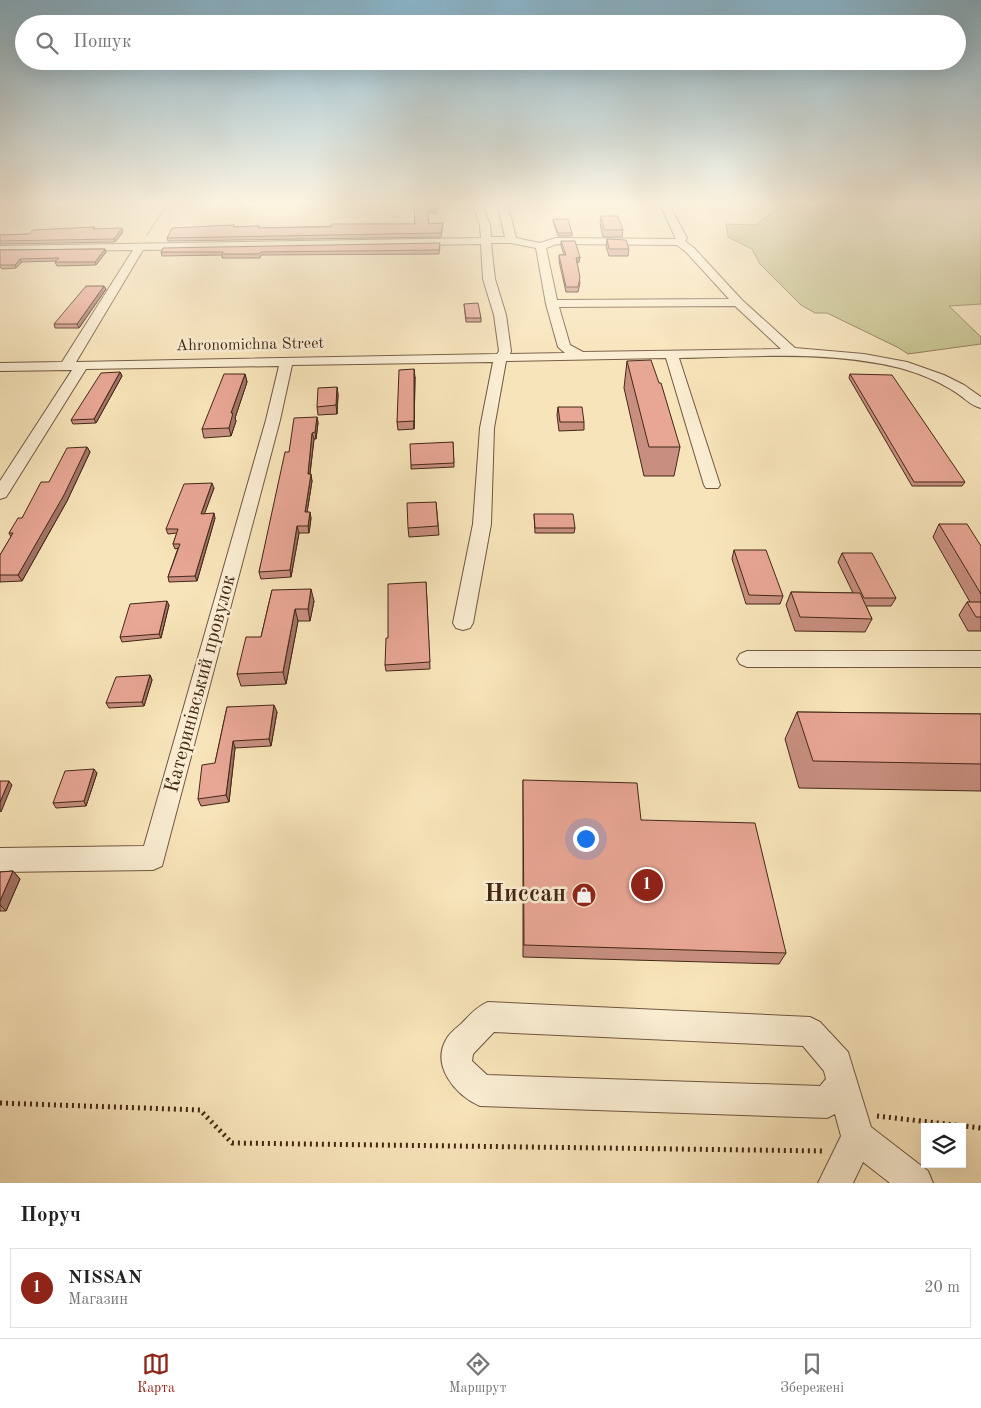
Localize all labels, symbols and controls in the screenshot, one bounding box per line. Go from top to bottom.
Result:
search box [15,15,966,70]
icon: search [33,29,61,57]
text: Пошук [73,33,131,52]
street label: Ahronomichna Street [176,336,325,354]
street label: Катеринівський провулок [162,573,240,795]
your location [573,826,599,852]
pin: 1 [631,866,663,904]
shop icon: Ниссан [571,882,597,908]
place label: Ниссан [484,883,566,907]
map controls [921,1123,966,1168]
button: layers [921,1123,966,1168]
text: Поруч [20,1205,81,1226]
text: NISSAN [68,1269,142,1288]
text: 1 [32,1280,42,1296]
text: 20 m [924,1280,960,1296]
text: Магазин [68,1292,128,1308]
tab: Карта [137,1350,175,1397]
tab: Маршрут [449,1350,506,1397]
tab: Збережені [780,1350,844,1397]

